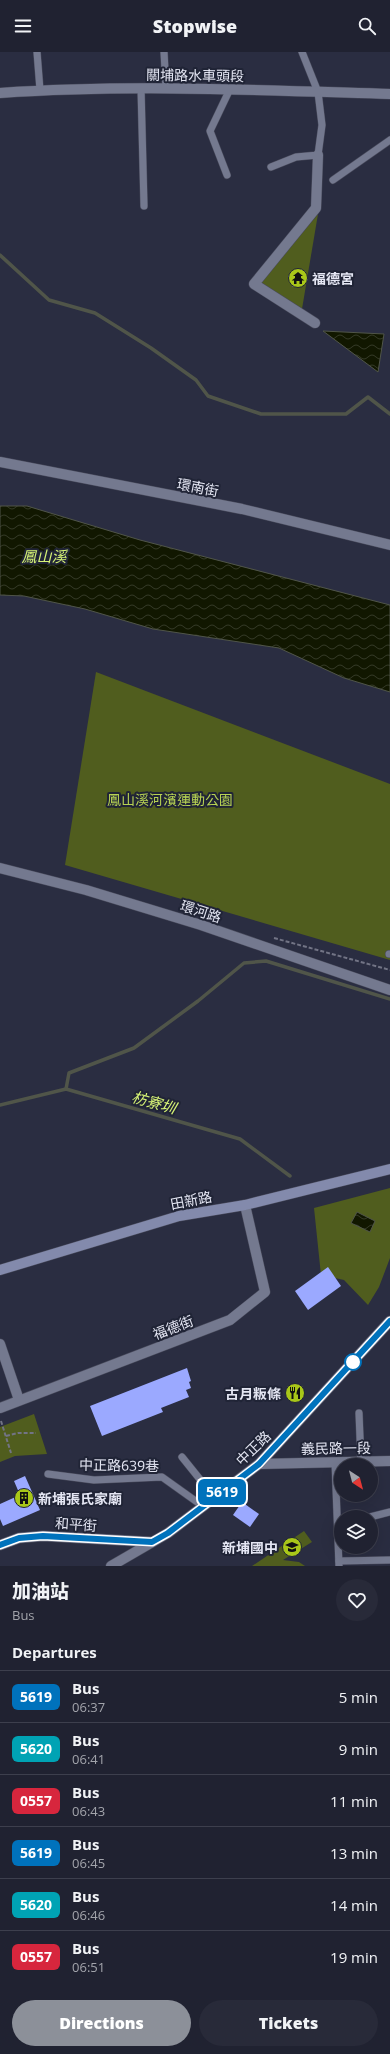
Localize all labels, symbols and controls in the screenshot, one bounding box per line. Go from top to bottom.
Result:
text: Stopwise [153,14,237,38]
icon: menu [12,15,34,37]
icon: search [356,15,378,37]
street label: 關埔路水車頭段 [146,65,244,85]
temple icon: 福德宮 [287,267,309,289]
place label: 福德宮 [312,269,354,288]
street label: 環南街 [176,474,220,500]
water label: 鳳山溪 [21,546,68,566]
park label: 鳳山溪河濱運動公園 [107,790,233,809]
street label: 環河路 [178,895,224,927]
water label: 枋寮圳 [130,1086,180,1118]
street label: 田新路 [169,1187,213,1213]
street label: 福德街 [150,1311,196,1343]
unlabelled marker [344,1353,362,1371]
restaurant icon: 古月粄條 [284,1382,306,1404]
place label: 古月粄條 [225,1384,281,1403]
street label: 中正路 [231,1427,275,1469]
street label: 義民路一段 [301,1438,371,1458]
street label: 中正路639巷 [79,1455,159,1475]
north arrow [334,1458,378,1502]
map controls [334,1458,378,1554]
line badge: 5619 [194,1479,250,1505]
text: 5619 [206,1482,238,1501]
building icon: 新埔張氏家廟 [13,1487,35,1509]
place label: 新埔張氏家廟 [38,1489,122,1508]
button: layers [334,1510,378,1554]
street label: 和平街 [54,1513,98,1535]
school or university icon: 新埔國中 [281,1536,303,1558]
place label: 新埔國中 [222,1538,278,1557]
text: 加油站 [12,1578,69,1604]
button: heart [336,1579,378,1621]
text: Bus [12,1606,35,1624]
text: Departures [12,1642,97,1662]
text: Bus [72,1678,99,1698]
text: 5619 [20,1687,52,1706]
text: 5 min [339,1687,378,1707]
text: 06:37 [72,1698,105,1716]
text: Bus [72,1730,99,1750]
text: 5620 [20,1739,52,1758]
text: 9 min [339,1739,378,1759]
text: 06:41 [72,1750,105,1768]
text: Bus [72,1782,99,1802]
text: 0557 [20,1791,52,1810]
text: 11 min [330,1791,378,1811]
text: 06:43 [72,1802,105,1820]
text: Bus [72,1834,99,1854]
text: 5619 [20,1843,52,1862]
text: 13 min [330,1843,378,1863]
text: 06:45 [72,1854,105,1872]
text: Bus [72,1886,99,1906]
text: 5620 [20,1895,52,1914]
text: 14 min [330,1895,378,1915]
text: 06:46 [72,1906,105,1924]
text: Bus [72,1938,99,1958]
text: 0557 [20,1947,52,1966]
text: 19 min [330,1947,378,1967]
text: 06:51 [72,1958,105,1976]
button: Directions [12,2000,191,2046]
button: Tickets [199,2000,378,2046]

